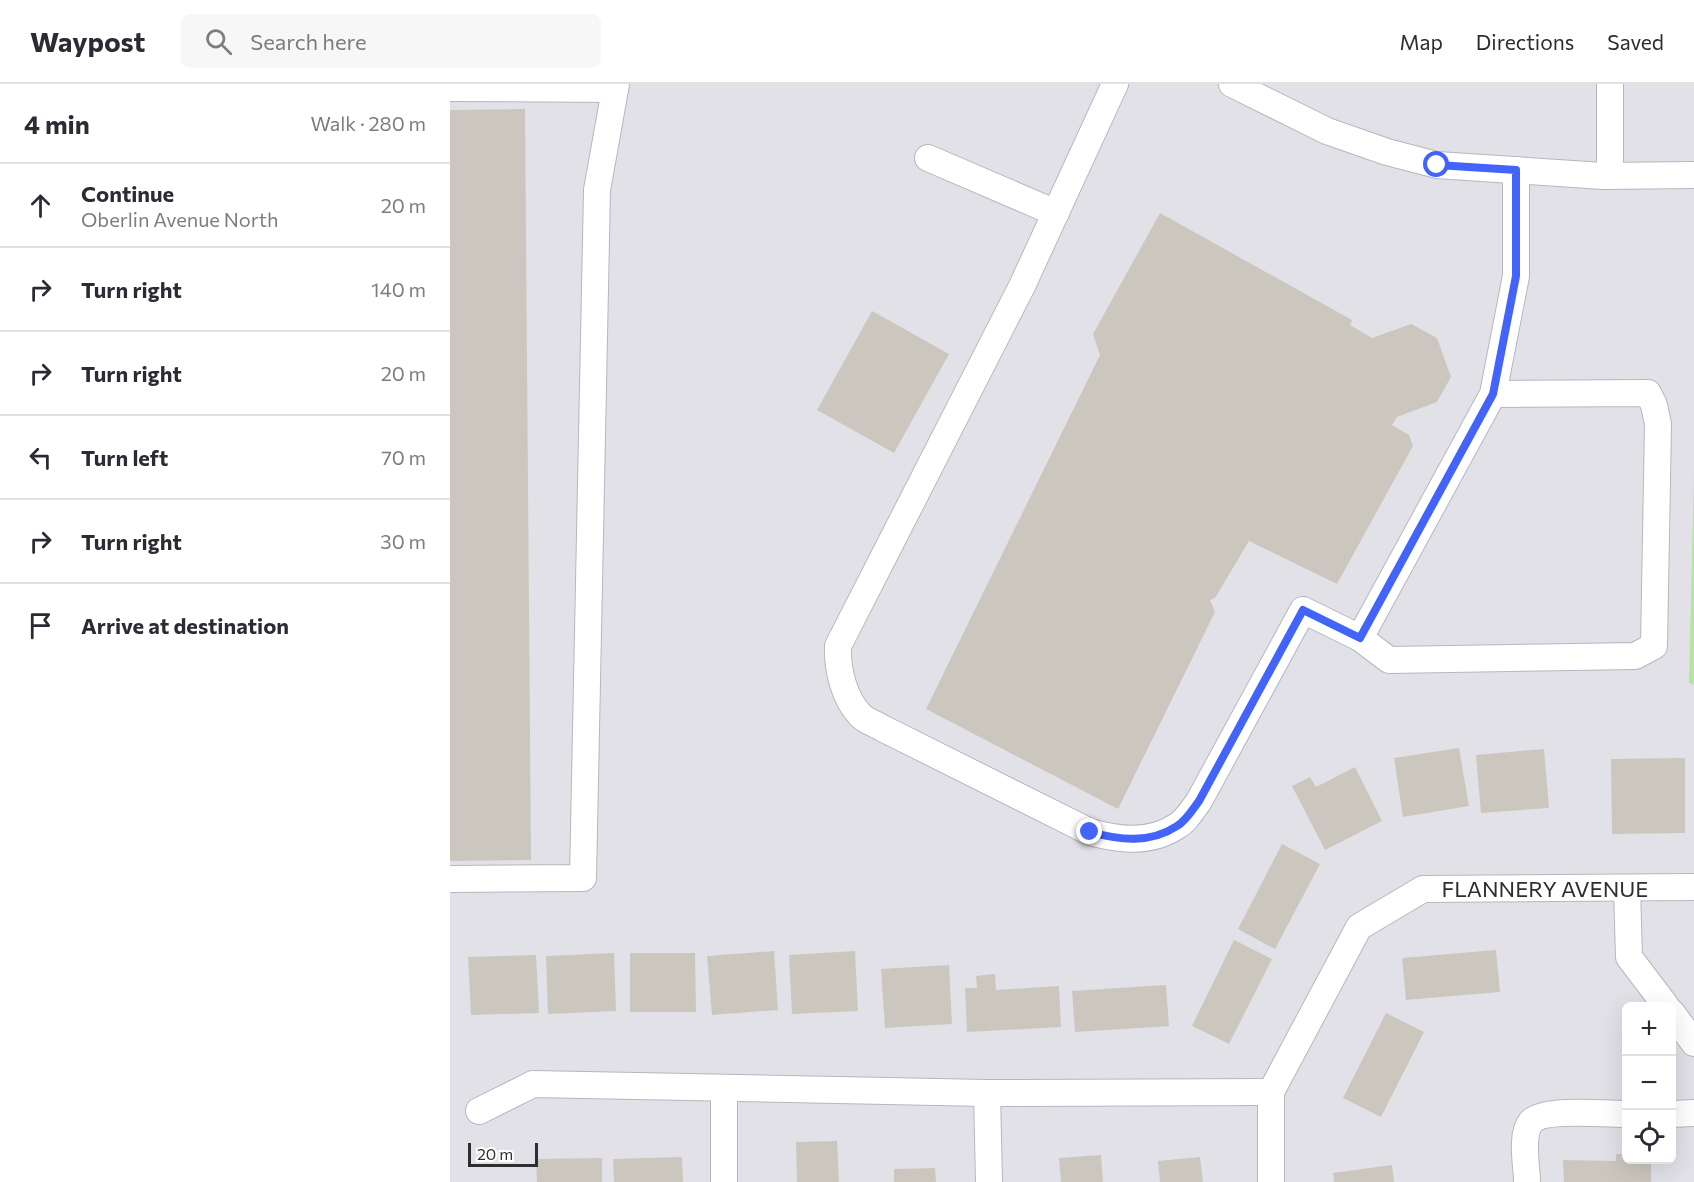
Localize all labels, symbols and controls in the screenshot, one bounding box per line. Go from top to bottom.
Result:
search box [181,14,601,68]
text: Waypost [30,24,145,58]
icon: search [202,25,235,58]
text: Search here [250,28,367,55]
text: Map [1400,29,1443,54]
text: Directions [1476,29,1574,54]
text: Saved [1607,29,1664,54]
text: 4 min [24,108,90,139]
text: Walk · 280 m [310,111,426,135]
route start [1423,151,1449,177]
text: Continue [81,180,174,207]
icon: ahead [24,189,57,222]
text: 20 m [381,193,426,217]
text: Oberlin Avenue North [81,207,278,231]
icon: right [24,273,57,306]
text: Turn right [81,276,182,303]
text: 140 m [371,277,426,301]
icon: right [24,357,57,390]
text: Turn right [81,360,182,387]
text: 20 m [381,361,426,385]
icon: left [24,441,57,474]
text: Turn left [81,444,168,471]
text: 70 m [381,445,426,469]
icon: right [24,525,57,558]
text: Turn right [81,528,182,555]
text: 30 m [380,529,426,553]
icon: arrive [24,609,57,642]
text: Arrive at destination [81,612,289,639]
route end [1076,818,1102,844]
street label: FLANNERY AVENUE [1442,875,1648,902]
map controls [1622,1002,1676,1164]
button: + [1622,1002,1676,1056]
button: − [1622,1056,1676,1110]
button: locate [1622,1110,1676,1164]
scale bar [468,1140,538,1168]
text: 20 m [477,1144,513,1163]

